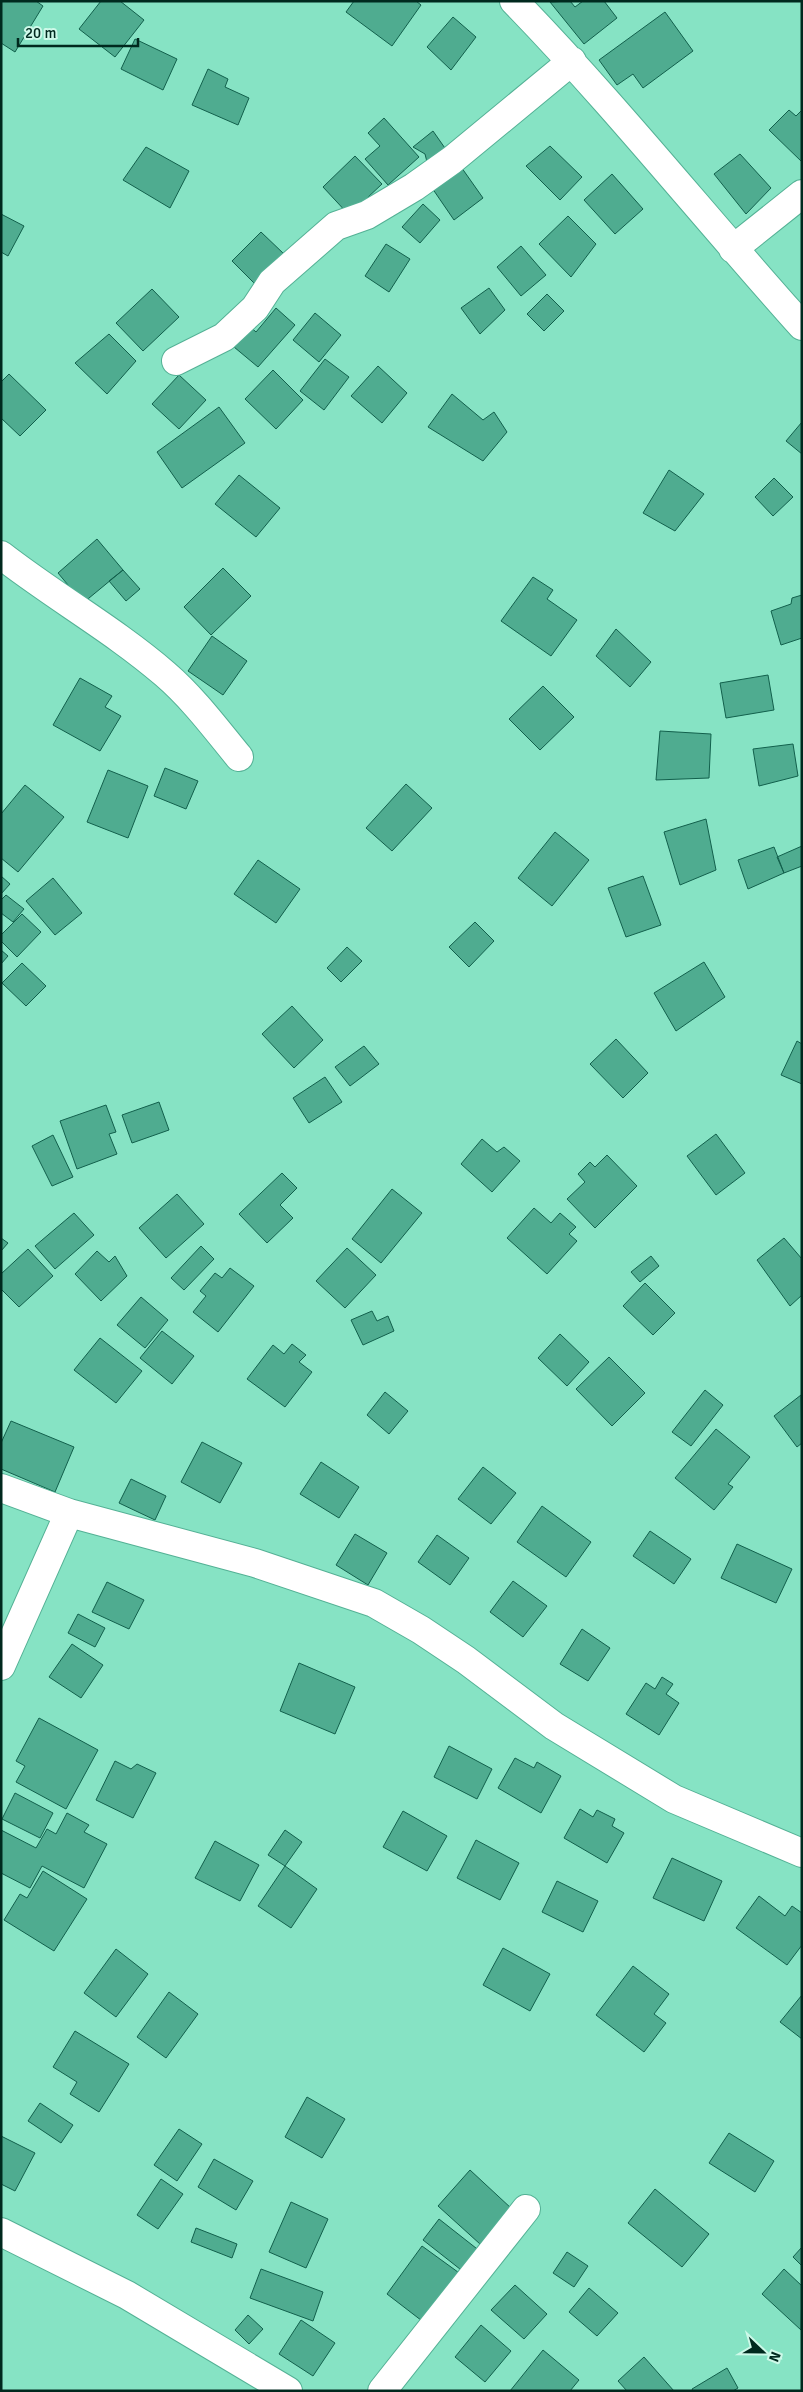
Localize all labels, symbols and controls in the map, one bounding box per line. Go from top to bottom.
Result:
scale bar [18,15,138,47]
text: 20 m [25,24,56,42]
north arrow [738,2327,788,2377]
text: N [765,2349,784,2364]

